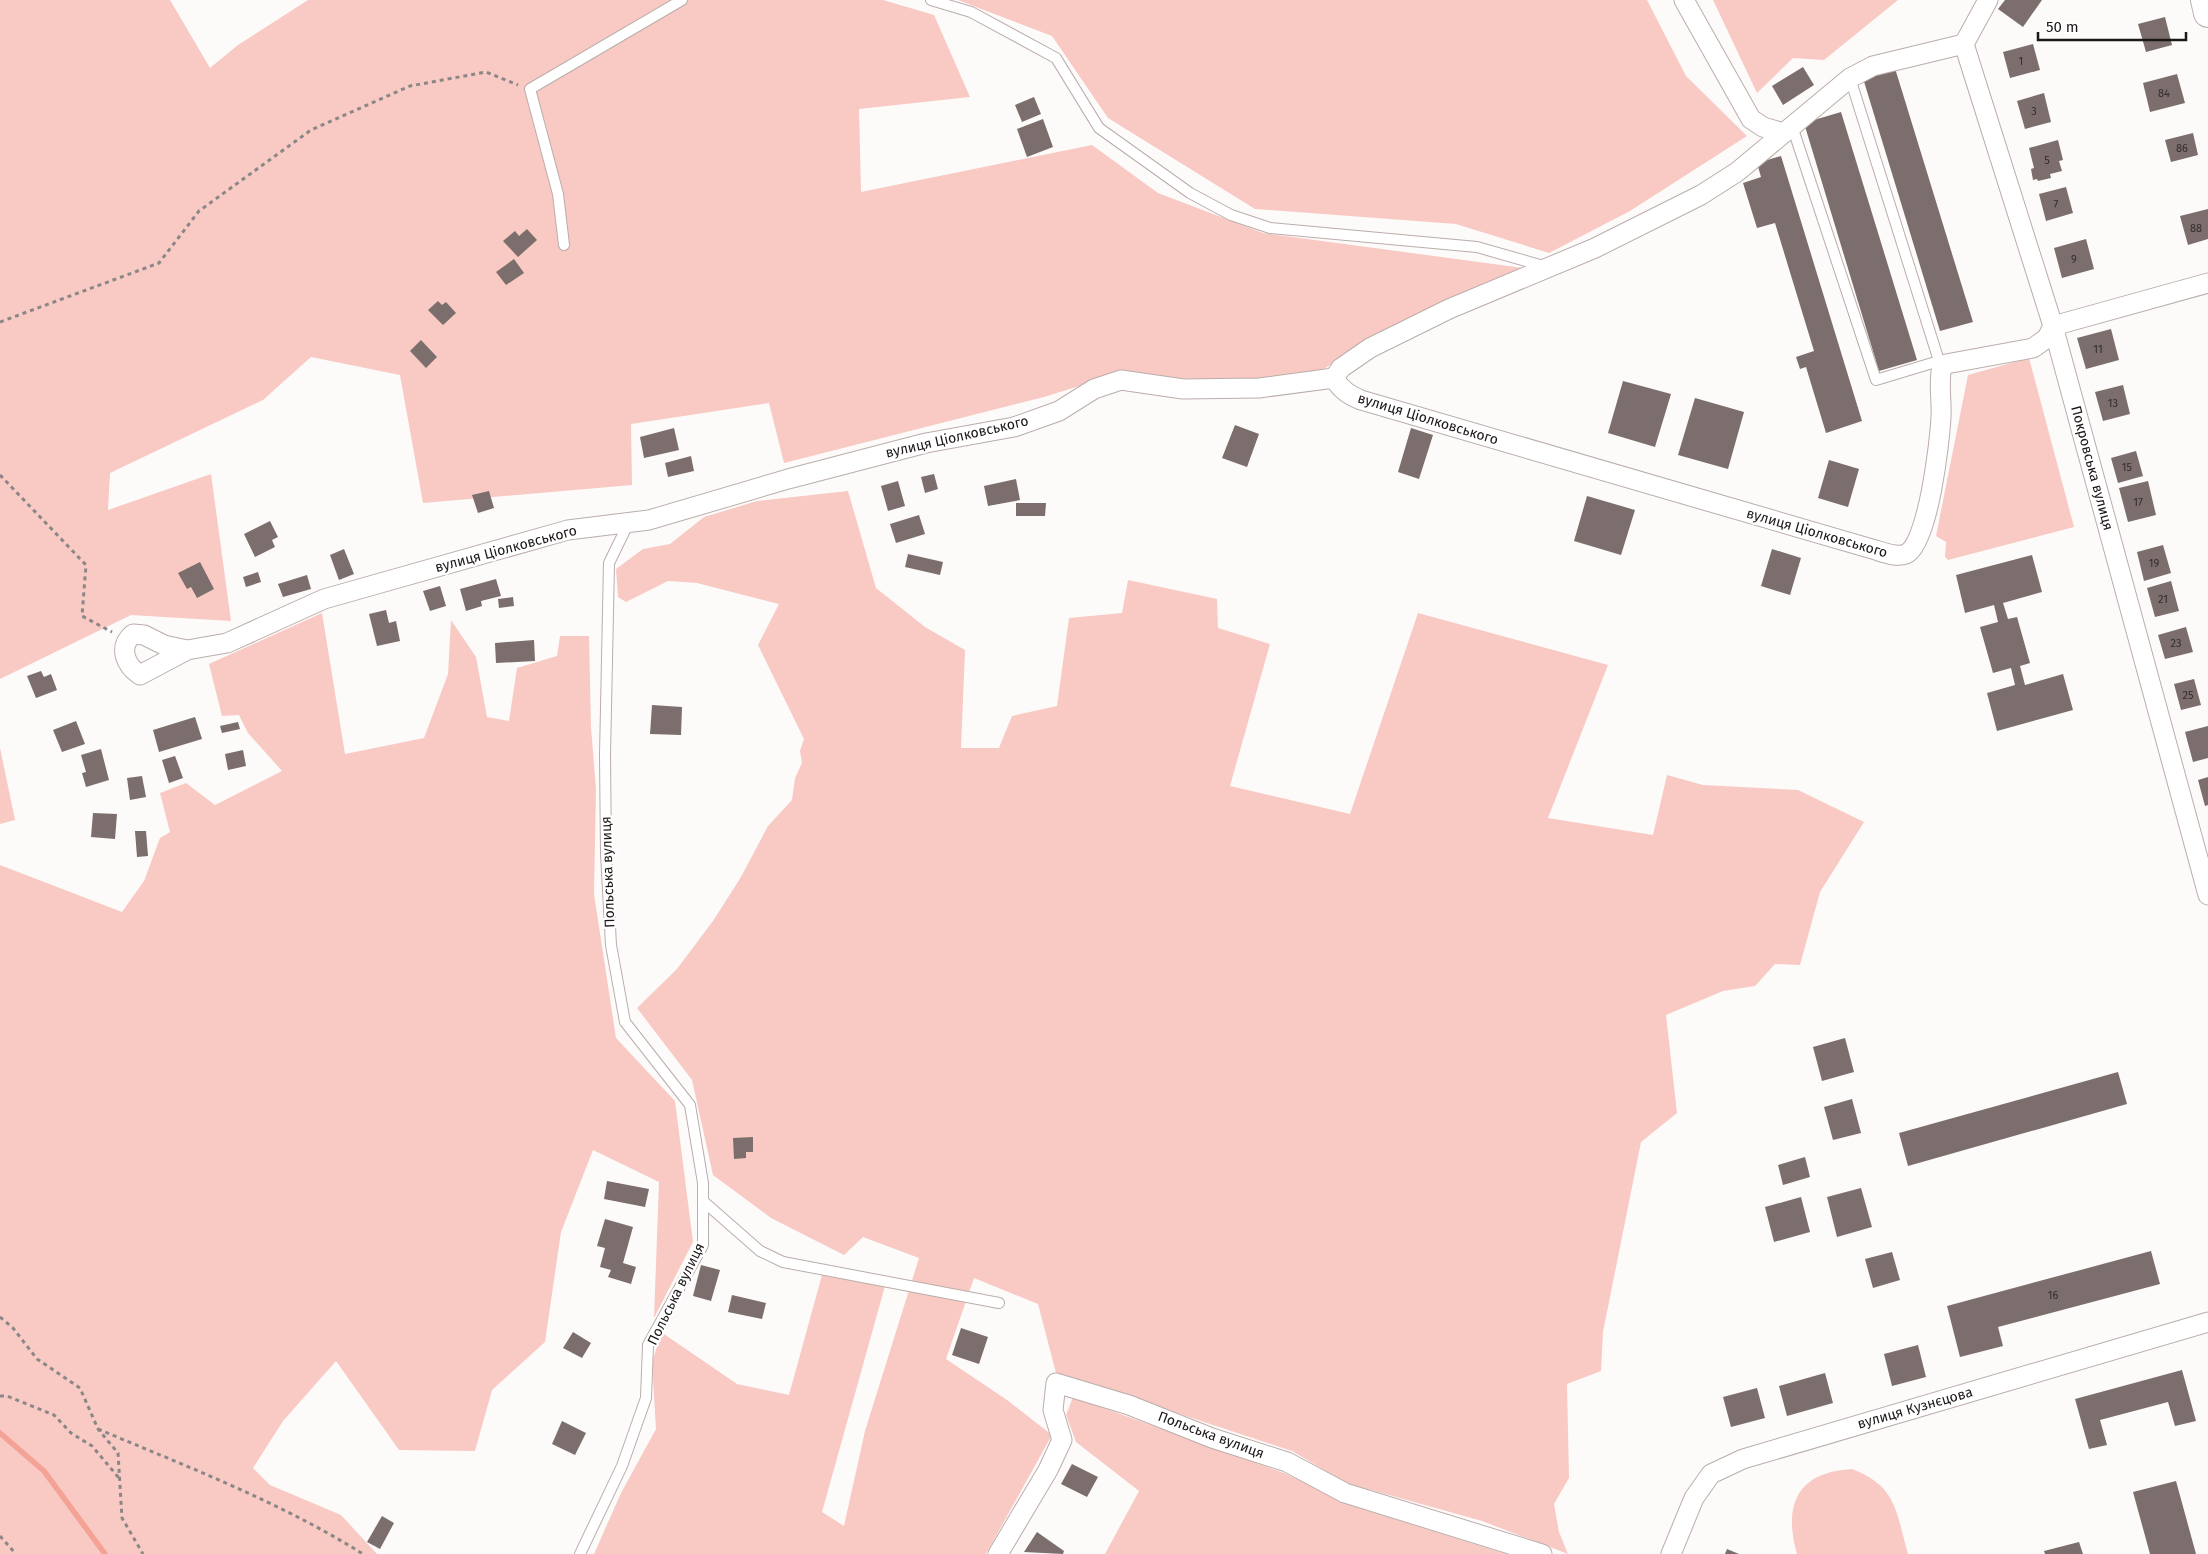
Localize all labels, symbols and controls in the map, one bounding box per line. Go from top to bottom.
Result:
scale bar [2038,10,2186,42]
text: 50 m [2046,18,2079,36]
house number: 1 [2019,55,2023,68]
house number: 84 [2158,87,2170,100]
house number: 3 [2031,105,2037,118]
house number: 86 [2176,142,2188,155]
house number: 5 [2044,154,2050,167]
house number: 7 [2054,198,2059,211]
house number: 88 [2190,222,2202,235]
house number: 9 [2071,253,2077,266]
house number: 11 [2093,343,2103,356]
street label: вулиця Ціолковського [1356,390,1500,448]
house number: 13 [2108,397,2118,410]
street label: Покровська вулиця [2067,404,2117,532]
street label: вулиця Ціолковського [884,412,1030,462]
house number: 15 [2122,461,2133,474]
house number: 17 [2133,496,2143,509]
street label: вулиця Ціолковського [1744,505,1890,561]
street label: вулиця Ціолковського [433,522,579,576]
house number: 19 [2149,557,2159,570]
house number: 21 [2158,593,2168,606]
house number: 23 [2171,637,2181,650]
house number: 25 [2183,689,2194,702]
street label: Польська вулиця [598,816,618,928]
street label: Польська вулиця [644,1240,708,1348]
house number: 16 [2048,1289,2058,1302]
street label: вулиця Кузнєцова [1855,1383,1975,1433]
street label: Польська вулиця [1156,1408,1266,1462]

